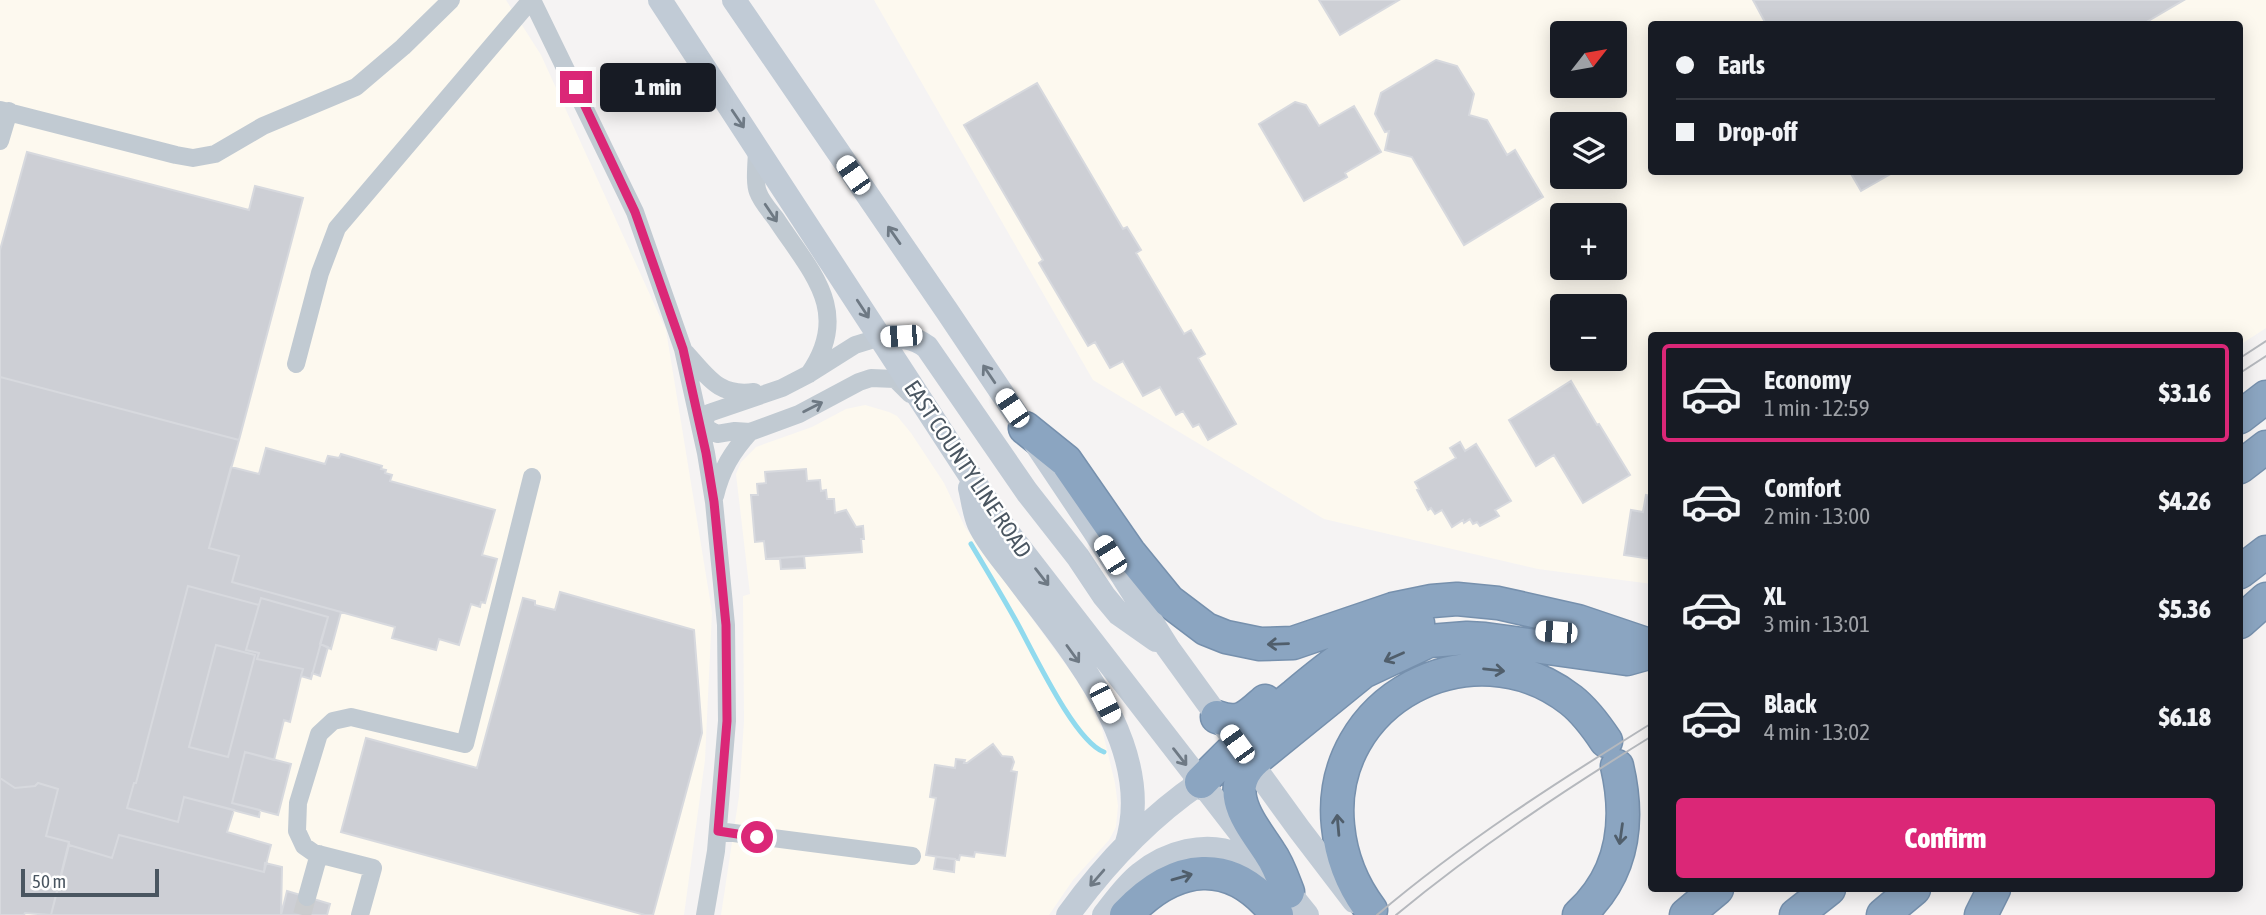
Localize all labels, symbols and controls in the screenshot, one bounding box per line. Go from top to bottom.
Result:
north arrow [1550,21,1628,98]
map controls [1550,21,1627,371]
text: Earls [1718,50,1765,80]
callout: 1 min [600,62,716,112]
route end [560,71,592,103]
text: 1 min [635,74,681,100]
one-way arrow [731,108,745,128]
button: layers [1550,112,1627,189]
text: Drop-off [1718,117,1798,147]
car [833,152,874,198]
one-way arrow [764,202,778,222]
button: + [1550,203,1627,280]
one-way arrow [887,225,901,245]
button: − [1550,294,1627,371]
one-way arrow [856,298,870,318]
car [880,324,923,348]
icon: car [1680,362,1743,425]
one-way arrow [982,365,997,384]
text: Economy [1764,365,1851,395]
street label: EAST COUNTY LINE ROAD [899,375,1037,563]
text: $3.16 [2159,378,2211,408]
car [992,385,1033,431]
text: 1 min · 12:59 [1764,395,1870,421]
one-way arrow [802,399,823,413]
icon: car [1680,470,1743,533]
text: Comfort [1764,473,1841,503]
text: $4.26 [2159,486,2211,516]
text: 2 min · 13:00 [1764,503,1870,529]
car [1090,532,1131,578]
one-way arrow [1035,567,1050,585]
icon: car [1680,578,1743,641]
text: XL [1764,581,1786,611]
text: $5.36 [2159,594,2211,624]
text: 3 min · 13:01 [1764,611,1870,637]
car [1535,620,1578,644]
one-way arrow [1267,637,1290,650]
one-way arrow [1066,644,1080,663]
one-way arrow [1383,651,1405,664]
one-way arrow [1482,664,1505,677]
car [1087,680,1124,726]
icon: car [1680,686,1743,749]
text: Black [1764,689,1816,719]
text: $6.18 [2159,702,2211,732]
text: 4 min · 13:02 [1764,719,1870,745]
car [1217,721,1258,767]
one-way arrow [1173,748,1188,766]
button: Confirm [1676,798,2215,878]
one-way arrow [1331,814,1344,837]
route start [741,821,773,853]
one-way arrow [1615,822,1628,845]
scale bar [21,866,159,898]
one-way arrow [1088,869,1105,886]
text: 50 m [32,870,66,892]
one-way arrow [1170,870,1192,883]

